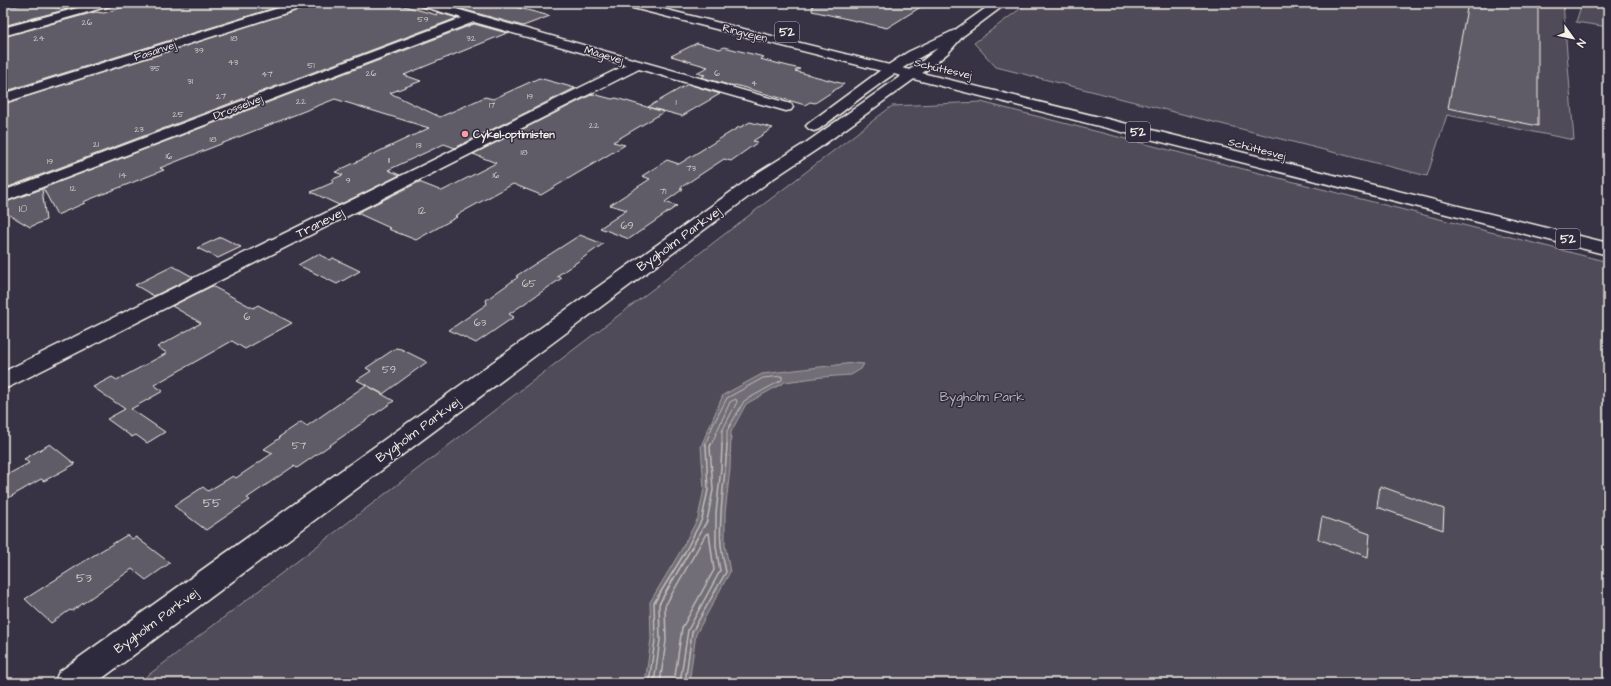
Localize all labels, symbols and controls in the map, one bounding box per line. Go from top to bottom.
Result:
house number: 59 [417,13,429,26]
house number: 26 [82,16,93,29]
north arrow [1553,18,1593,58]
street label: Ringvejen [721,20,769,47]
road number: 52 [775,22,799,42]
house number: 24 [33,32,45,45]
house number: 18 [231,32,238,45]
house number: 32 [466,32,477,45]
text: N [1573,36,1589,50]
street label: Fasanvej [132,37,178,65]
street label: Mågevej [582,42,625,69]
house number: 39 [194,44,204,57]
street label: Schüttesvej [913,55,973,83]
house number: 43 [228,56,239,69]
house number: 51 [307,59,315,72]
house number: 35 [150,62,161,75]
house number: 26 [366,67,377,80]
house number: 6 [714,67,720,80]
house number: 47 [261,68,273,81]
house number: 31 [187,75,193,88]
house number: 4 [751,77,757,90]
house number: 27 [216,90,227,103]
house number: 19 [527,90,533,103]
street label: Drosselvej [211,91,265,123]
house number: 22 [296,95,307,108]
house number: 1 [675,96,677,109]
house number: 17 [489,99,496,112]
house number: 25 [172,108,184,121]
house number: 22 [589,119,600,132]
road number: 52 [1126,122,1150,142]
house number: 23 [134,123,144,136]
place label: Cykel-optimisten [473,127,555,144]
marker: Cykel-optimisten [460,129,470,139]
house number: 18 [210,133,217,146]
street label: Schüttesvej [1227,134,1287,164]
house number: 21 [93,138,99,151]
house number: 13 [416,139,422,152]
house number: 18 [521,146,528,159]
house number: 16 [166,150,173,163]
house number: 11 [388,154,390,167]
house number: 19 [47,155,53,168]
house number: 73 [686,162,696,175]
house number: 14 [119,169,127,182]
house number: 16 [493,169,500,182]
house number: 9 [345,174,351,187]
house number: 12 [70,182,77,195]
house number: 71 [660,185,666,198]
house number: 10 [19,201,27,216]
street label: Bygholm Parkvej [633,202,726,277]
street label: Tranevej [293,203,348,243]
house number: 12 [418,203,427,218]
house number: 69 [620,218,634,233]
road number: 52 [1556,229,1580,249]
house number: 65 [522,276,537,291]
house number: 6 [244,309,251,324]
house number: 63 [474,315,487,330]
house number: 59 [382,362,396,377]
park label: Bygholm Park [940,388,1024,407]
street label: Bygholm Parkvej [372,393,465,468]
house number: 57 [292,438,307,453]
house number: 55 [203,494,221,512]
house number: 53 [76,569,92,587]
street label: Bygholm Parkvej [110,584,203,659]

